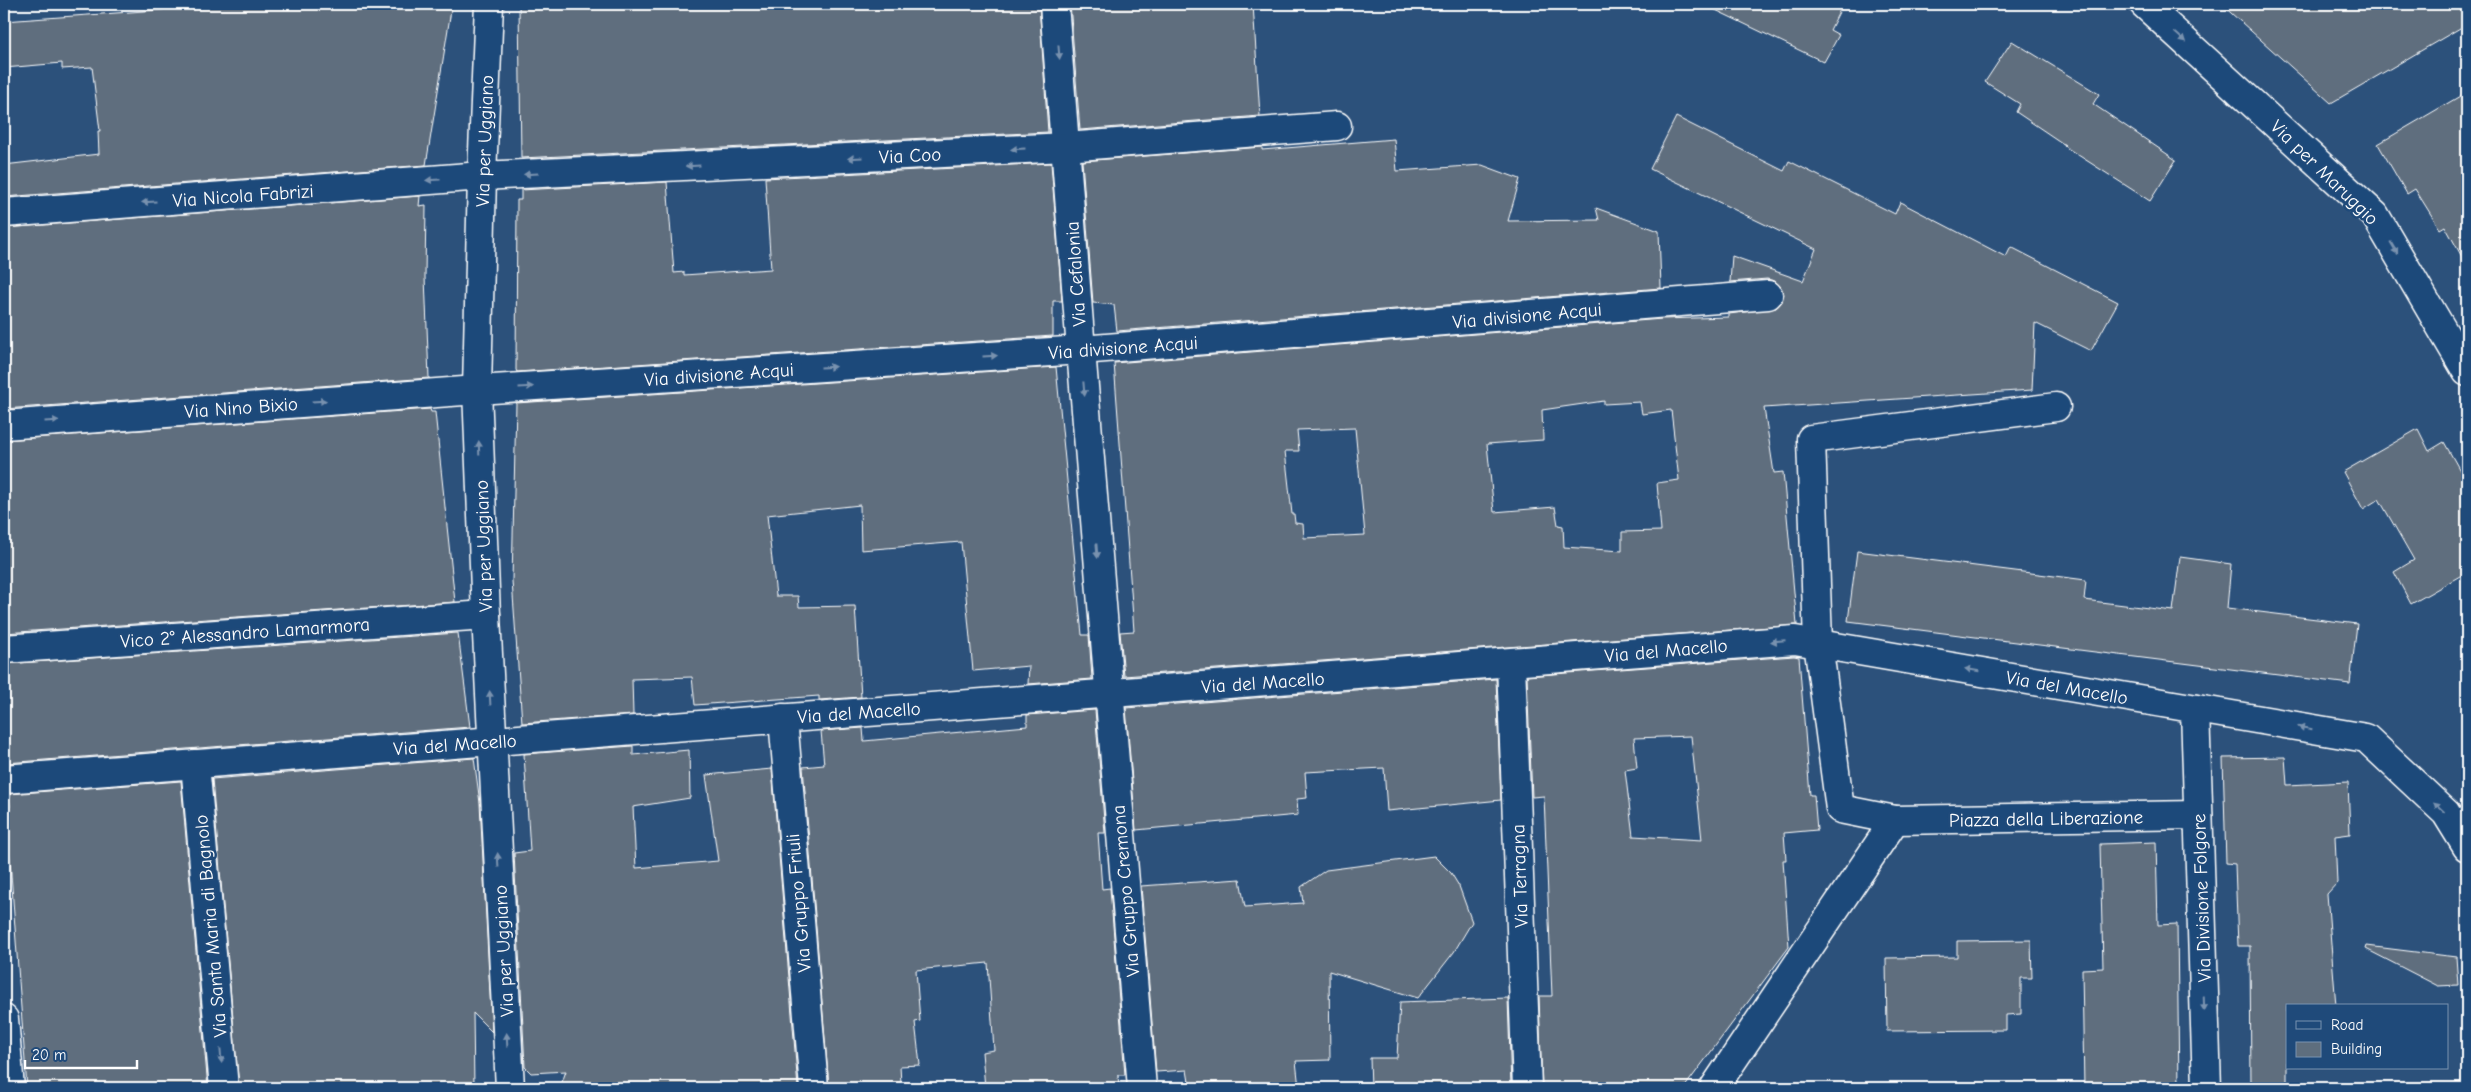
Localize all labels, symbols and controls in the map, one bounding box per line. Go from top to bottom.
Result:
one-way arrow [2173,31,2185,43]
one-way arrow [1055,45,1063,61]
street label: Via per Uggiano [472,75,498,207]
street label: Via per Maruggio [2266,116,2383,230]
street label: Via Coo [878,143,942,169]
one-way arrow [1010,146,1026,154]
one-way arrow [847,154,863,162]
one-way arrow [685,162,701,170]
one-way arrow [523,170,539,178]
one-way arrow [425,176,441,184]
street label: Via Nicola Fabrizi [172,180,314,212]
one-way arrow [141,198,157,206]
street label: Via Cefalonia [1061,221,1091,327]
one-way arrow [2390,241,2399,254]
street label: Via divisione Acqui [1451,299,1603,333]
street label: Via divisione Acqui [1048,332,1199,364]
one-way arrow [982,352,998,360]
street label: Via divisione Acqui [644,359,795,391]
one-way arrow [820,362,836,370]
one-way arrow [1080,381,1088,397]
one-way arrow [518,382,534,390]
street label: Via Nino Bixio [184,393,299,423]
one-way arrow [311,397,327,405]
one-way arrow [45,417,61,425]
one-way arrow [475,439,483,455]
street label: Via per Uggiano [471,480,497,612]
one-way arrow [1093,543,1101,559]
street label: Vico 2° Alessandro Lamarmora [119,613,371,653]
street label: Via del Macello [1604,635,1729,667]
one-way arrow [1769,637,1785,645]
one-way arrow [1964,666,1980,674]
street label: Via del Macello [2004,666,2130,710]
street label: Via del Macello [1201,668,1325,698]
one-way arrow [486,689,494,705]
street label: Via del Macello [797,698,921,728]
one-way arrow [2297,723,2313,731]
street label: Via del Macello [393,730,517,760]
one-way arrow [2434,801,2446,813]
street label: Via Gruppo Cremona [1108,804,1144,978]
street label: Piazza della Liberazione [1949,806,2143,832]
street label: Via Divisione Folgore [2188,813,2216,983]
street label: Via Santa Maria di Bagnolo [190,814,232,1038]
street label: Via Terragna [1507,824,1533,928]
street label: Via Gruppo Friuli [782,833,816,973]
one-way arrow [494,852,502,868]
street label: Via per Uggiano [490,884,518,1017]
one-way arrow [2200,996,2208,1012]
legend [2286,1004,2448,1070]
text: Road [2331,1016,2363,1034]
one-way arrow [503,1031,511,1047]
scale bar [25,1037,138,1069]
text: Building [2331,1040,2382,1058]
text: 20 m [32,1046,66,1064]
one-way arrow [217,1049,225,1065]

